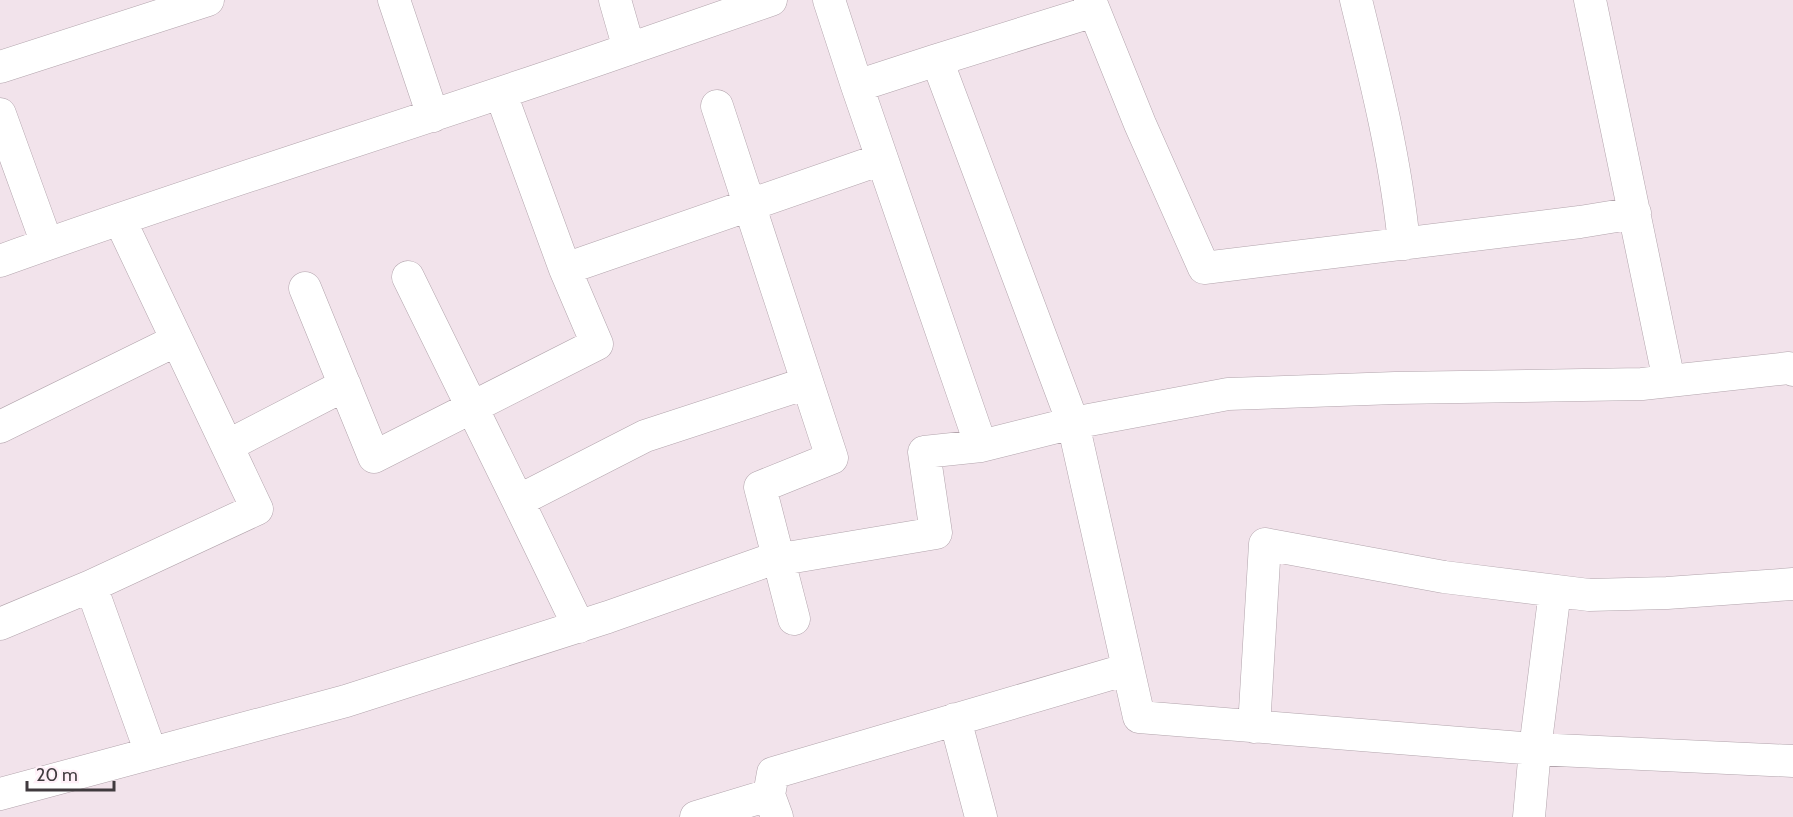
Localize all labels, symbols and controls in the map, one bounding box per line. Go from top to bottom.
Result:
scale bar [27,754,114,792]
text: 20 m [36,764,78,786]

